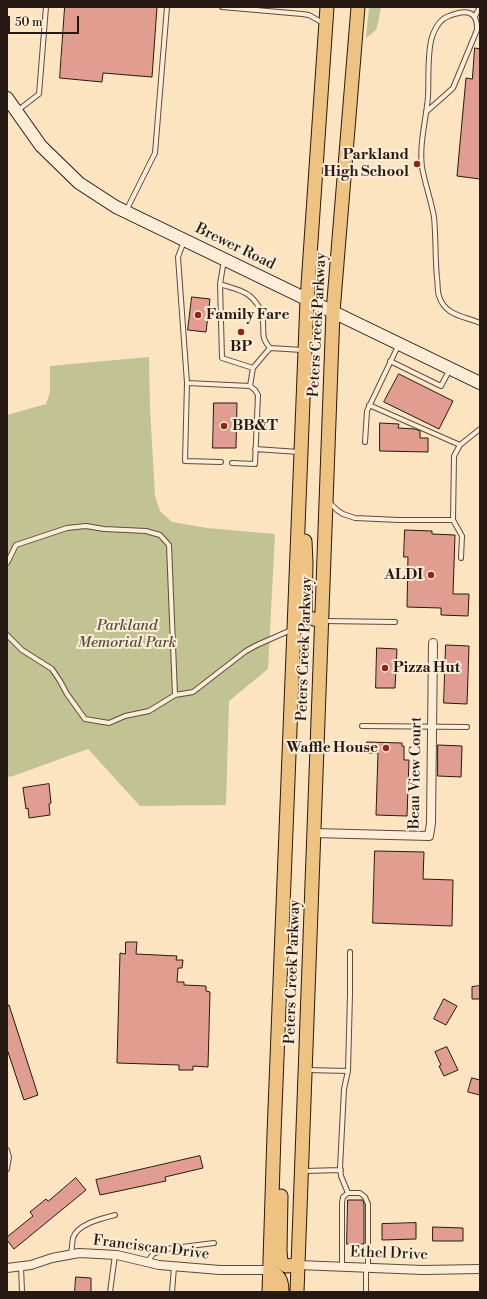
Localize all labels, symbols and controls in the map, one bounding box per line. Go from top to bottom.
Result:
scale bar [10,8,81,34]
text: 50 m [15,15,43,30]
place label: Parkland High School [324,146,409,181]
marker: Parkland High School [412,159,422,169]
street label: Brewer Road [192,220,278,274]
street label: Peters Creek Parkway [305,252,331,398]
place label: Family Fare [206,306,290,324]
marker: Family Fare [193,310,203,320]
marker: BP [236,327,246,337]
place label: BP [230,338,252,356]
place label: BB&T [232,417,278,435]
marker: BB&T [219,421,229,431]
place label: ALDI [384,566,423,584]
marker: ALDI [426,570,436,580]
street label: Peters Creek Parkway [293,576,317,722]
park label: Parkland Memorial Park [78,617,176,652]
place label: Pizza Hut [393,659,460,677]
marker: Pizza Hut [380,663,390,673]
street label: Beau View Court [406,717,426,829]
place label: Waffle House [286,739,378,757]
marker: Waffle House [381,743,391,753]
street label: Peters Creek Parkway [281,899,305,1045]
street label: Franciscan Drive [92,1232,210,1264]
street label: Ethel Drive [350,1244,428,1264]

